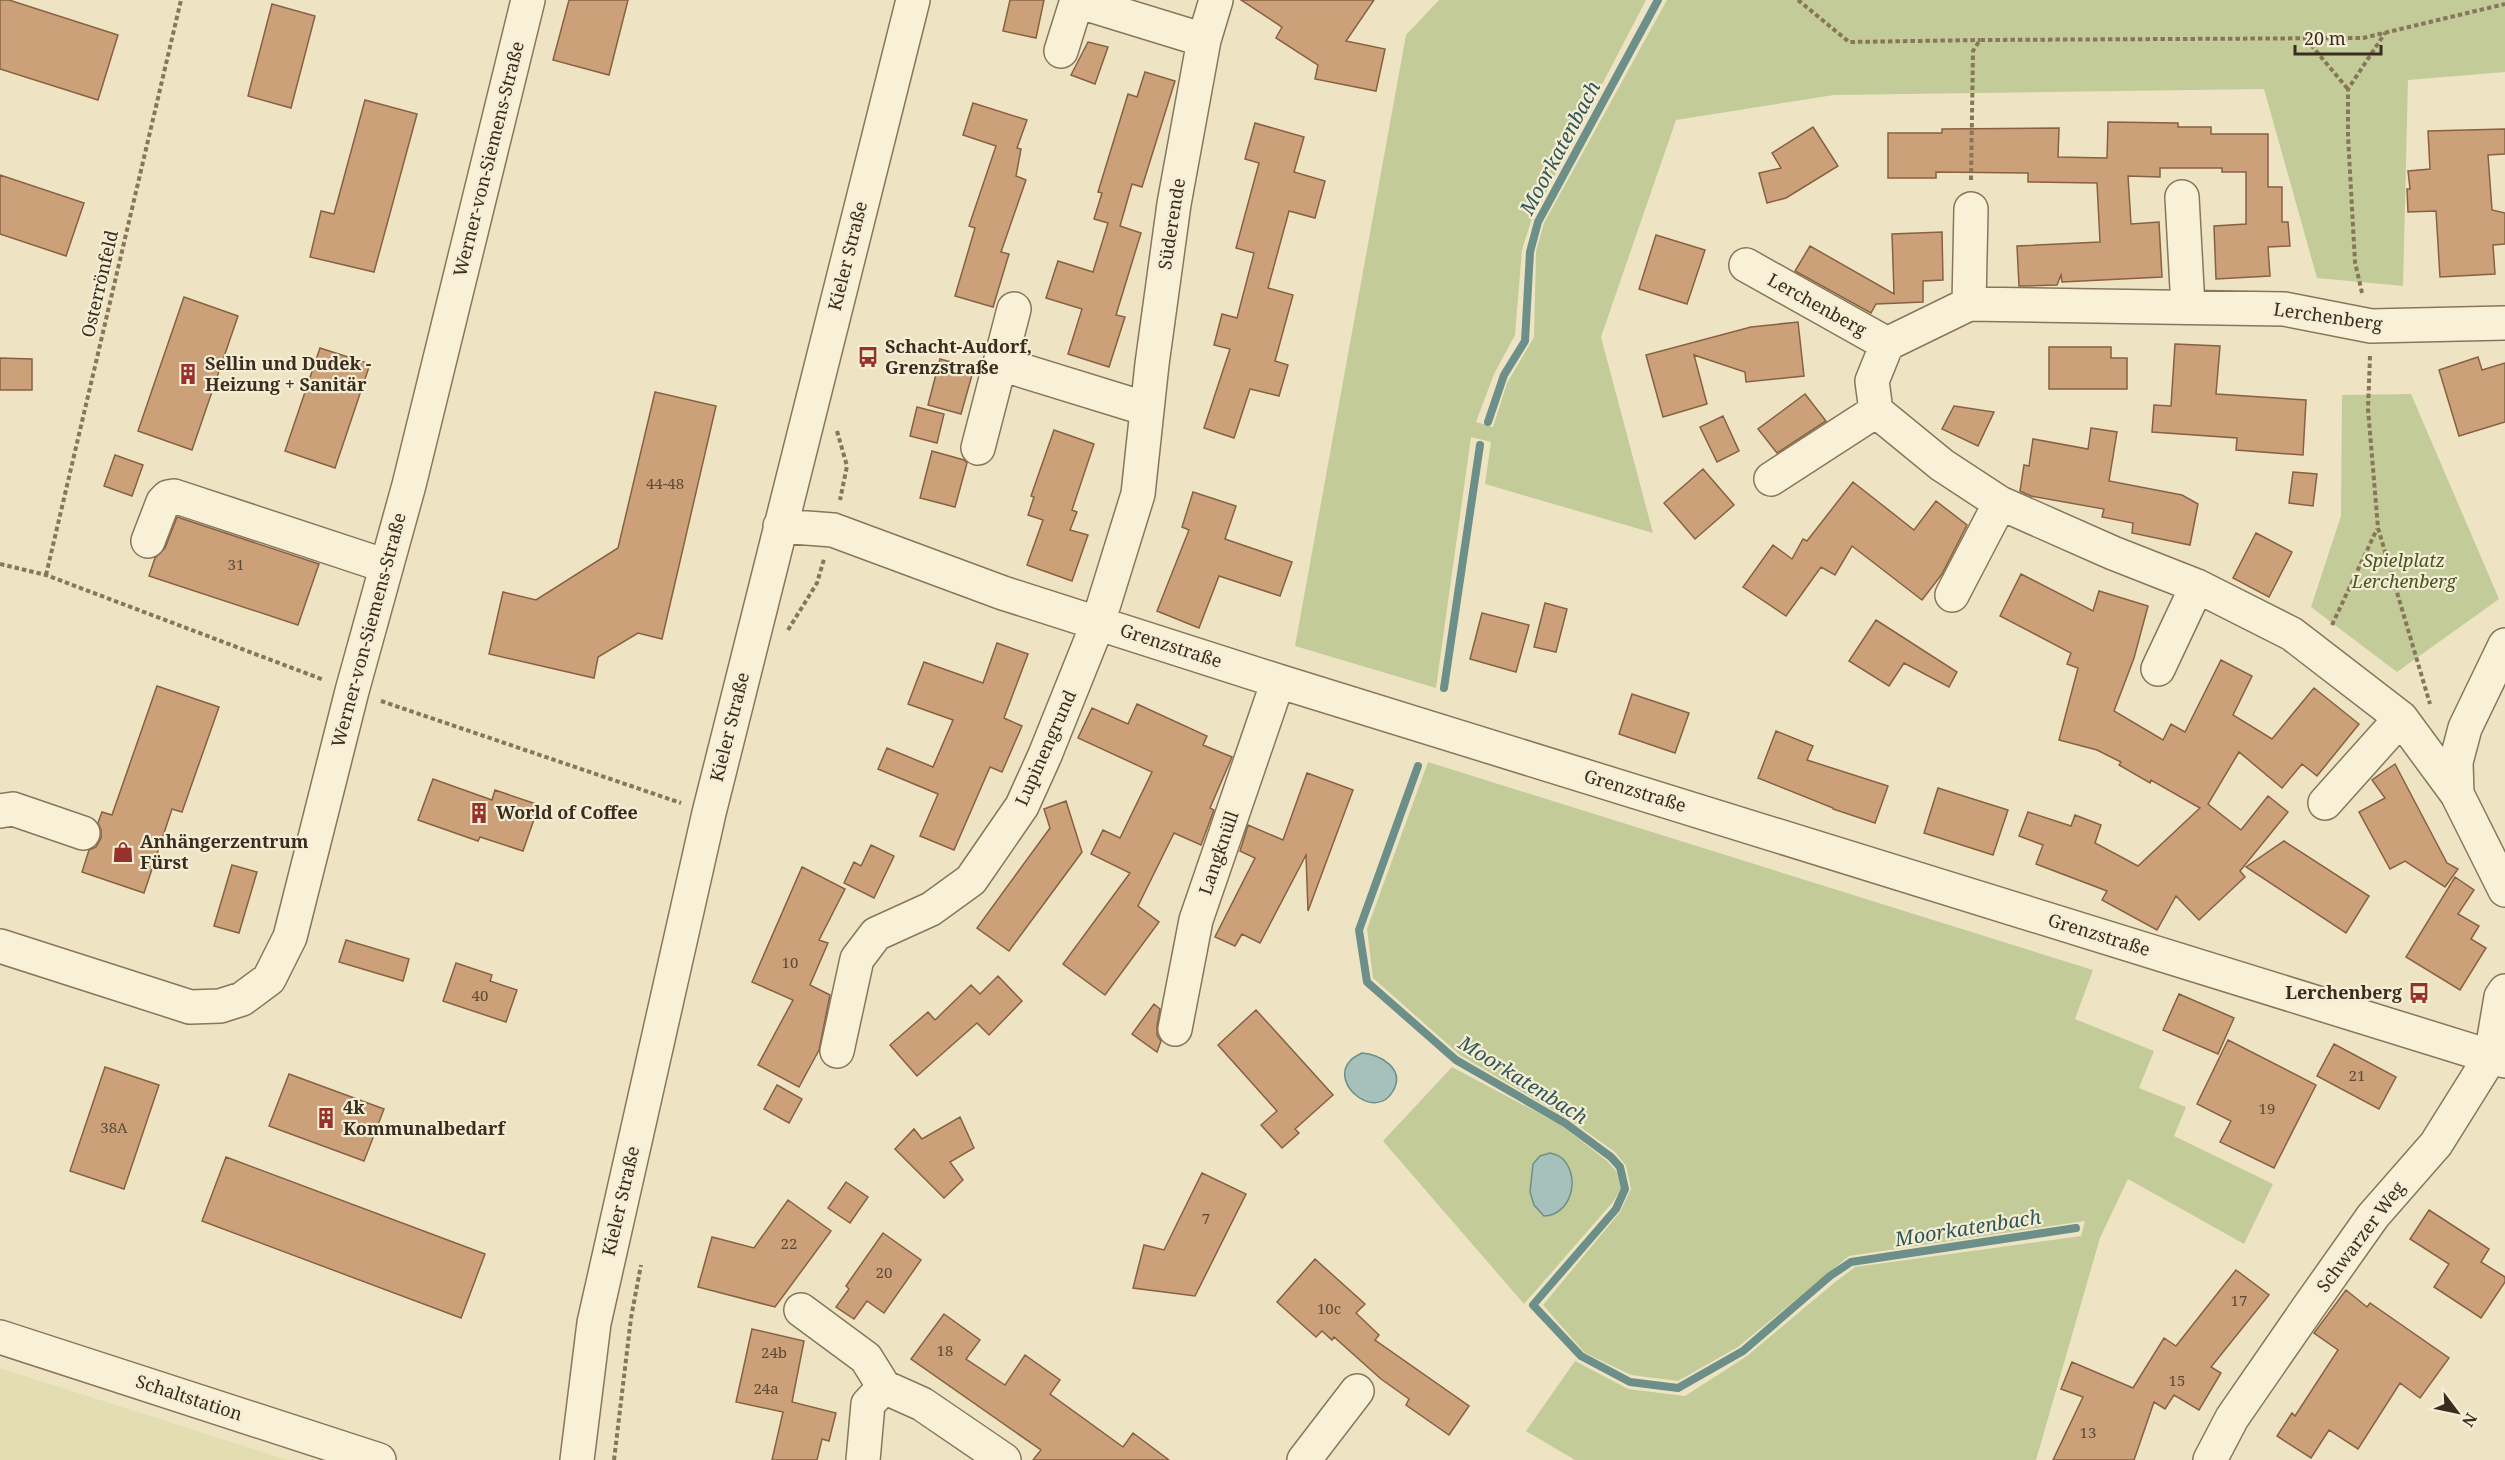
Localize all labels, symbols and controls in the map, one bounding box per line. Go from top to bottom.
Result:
scale bar [2295,18,2380,56]
text: 20 m [2304,26,2346,50]
street label: Werner-von-Siemens-Straße [447,38,529,279]
water label: Moorkatenbach [1512,76,1606,220]
street label: Süderende [1152,176,1190,271]
street label: Kieler Straße [822,199,872,313]
street label: Osterrönfeld [75,228,123,340]
street label: Lerchenberg [1764,267,1872,341]
street label: Lerchenberg [2272,296,2384,336]
place label: Schacht-Audorf, Grenzstraße [885,334,1032,379]
bus stop icon: Schacht-Audorf, Grenzstraße [856,345,880,369]
place label: Sellin und Dudek - Heizung + Sanitär [205,351,372,396]
building icon: Sellin und Dudek - Heizung + Sanitär [176,362,200,386]
house number: 44-48 [646,473,684,493]
street label: Werner-von-Siemens-Straße [325,510,411,750]
park label: Spielplatz Lerchenberg [2351,548,2457,593]
house number: 31 [228,554,244,574]
street label: Grenzstraße [1117,617,1225,673]
street label: Kieler Straße [704,670,754,784]
street label: Lupinengrund [1009,686,1081,809]
street label: Grenzstraße [1581,763,1689,817]
place label: World of Coffee [496,800,638,824]
building icon: World of Coffee [467,801,491,825]
street label: Langknüll [1192,807,1244,898]
place label: Anhängerzentrum Fürst [140,829,309,874]
shop icon: Anhängerzentrum Fürst [111,840,135,864]
street label: Grenzstraße [2045,907,2153,961]
house number: 10 [782,952,798,972]
place label: Lerchenberg [2285,980,2403,1004]
bus stop icon: Lerchenberg [2407,981,2431,1005]
house number: 40 [472,985,488,1005]
water label: Moorkatenbach [1453,1028,1593,1130]
house number: 21 [2349,1065,2365,1085]
place label: 4k Kommunalbedarf [343,1095,506,1140]
house number: 19 [2259,1098,2275,1118]
building icon: 4k Kommunalbedarf [314,1106,338,1130]
house number: 38A [100,1117,128,1137]
street label: Kieler Straße [596,1144,644,1258]
street label: Schwarzer Weg [2311,1176,2410,1297]
water label: Moorkatenbach [1892,1203,2043,1253]
house number: 7 [1202,1208,1210,1228]
house number: 22 [781,1233,797,1253]
house number: 20 [876,1262,892,1282]
house number: 17 [2231,1290,2247,1310]
house number: 10c [1317,1298,1341,1318]
house number: 18 [937,1340,953,1360]
house number: 24b [761,1342,787,1362]
street label: Schaltstation [133,1369,246,1426]
house number: 15 [2169,1370,2185,1390]
house number: 24a [753,1378,779,1398]
north arrow [2427,1382,2487,1442]
text: N [2457,1409,2482,1431]
house number: 13 [2080,1422,2096,1442]

